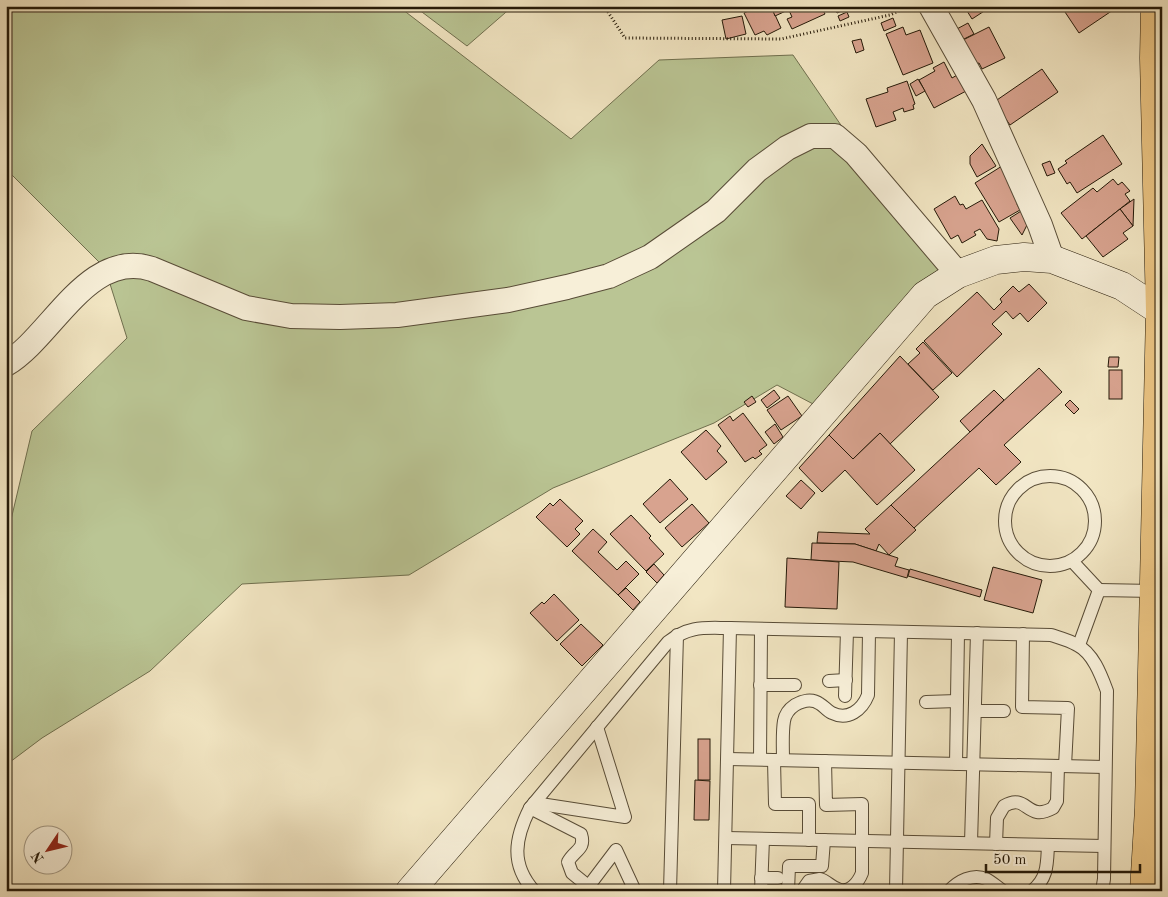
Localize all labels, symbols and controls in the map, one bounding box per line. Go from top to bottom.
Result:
north arrow [22,824,72,874]
scale bar [986,842,1139,874]
text: N [29,848,47,865]
text: 50 m [993,853,1027,868]

